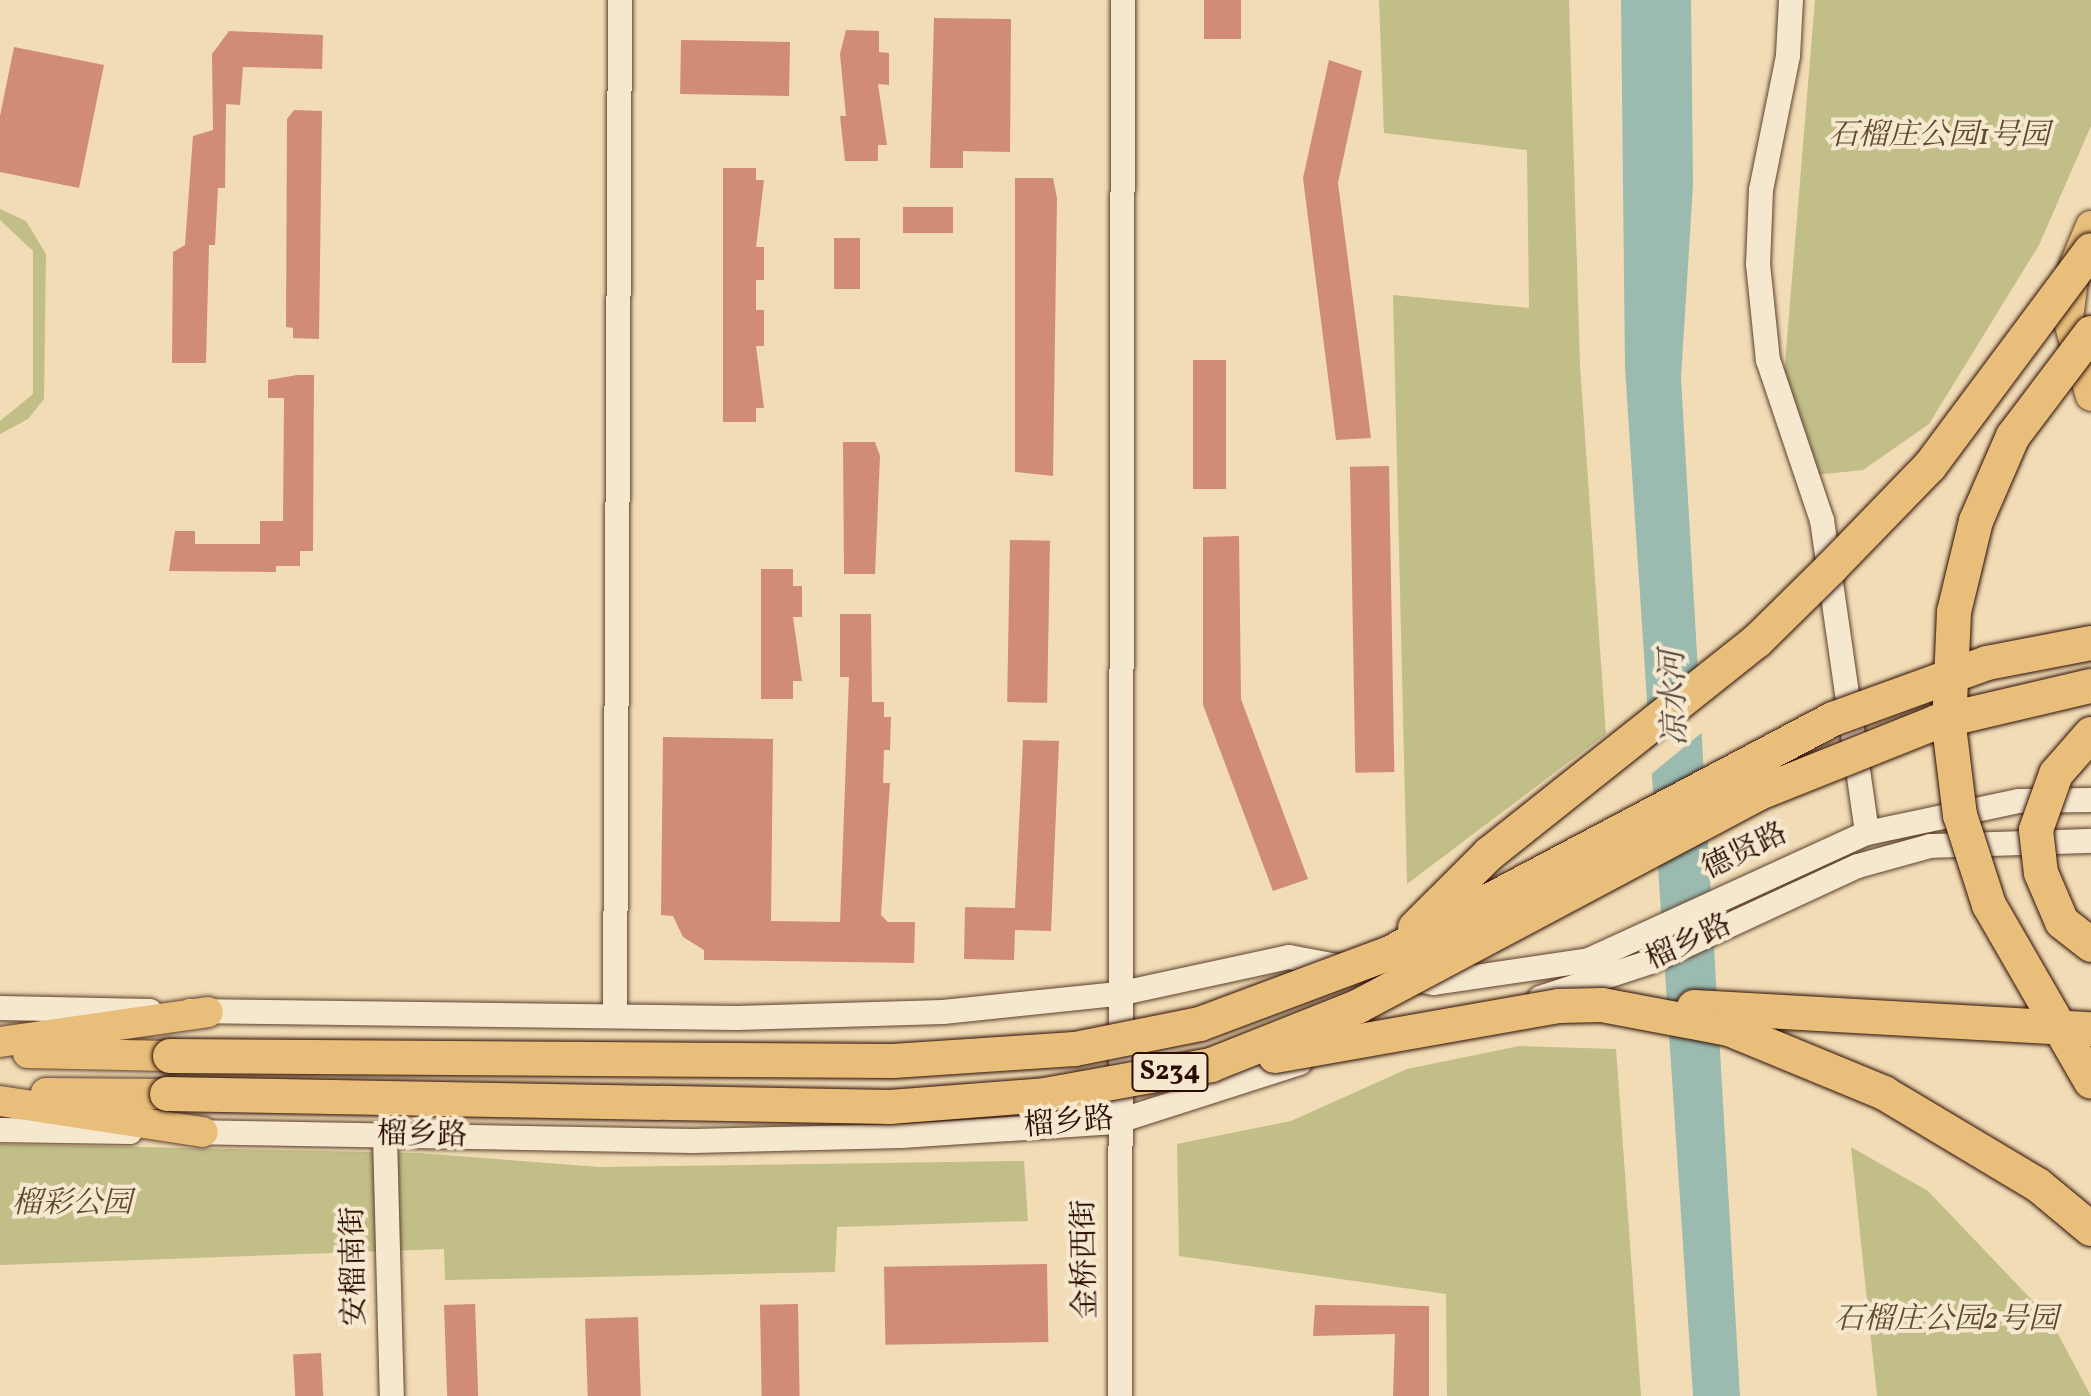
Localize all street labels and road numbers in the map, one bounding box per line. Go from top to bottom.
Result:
street label: 德贤路 [1697,816,1793,888]
street label: 榴乡路 [1641,908,1737,978]
road number: S234 [1130,1048,1210,1096]
street label: 榴乡路 [1023,1101,1115,1145]
street label: 榴乡路 [377,1117,467,1155]
street label: 金桥西街 [1067,1199,1105,1319]
street label: 安榴南街 [336,1206,374,1326]

